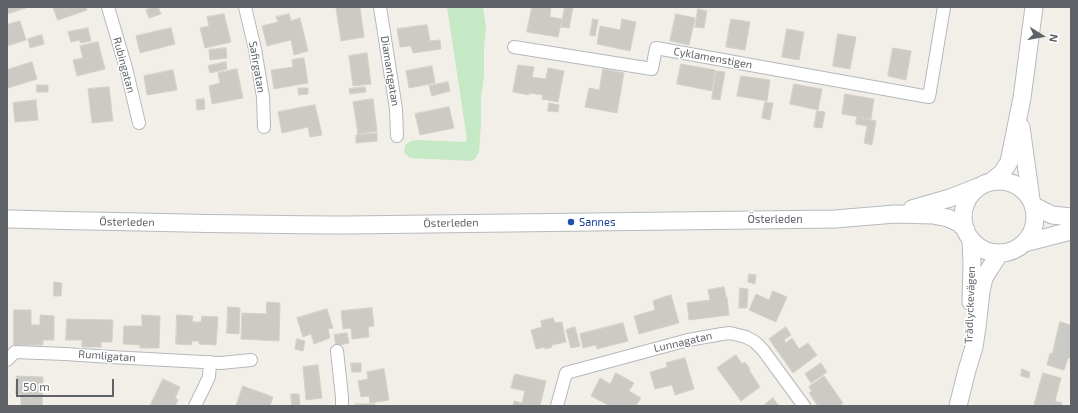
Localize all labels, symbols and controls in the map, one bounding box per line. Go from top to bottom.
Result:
north arrow [1022,16,1062,56]
text: N [1047,33,1061,44]
street label: Diamantgatan [378,35,402,107]
street label: Rubingatan [110,36,138,94]
street label: Safirgatan [246,40,268,94]
street label: Cyklamenstigen [673,45,753,71]
street label: Österleden [747,212,803,226]
street label: Österleden [99,215,155,229]
place label: Sannes [579,215,615,229]
street label: Österleden [423,216,479,230]
marker: Sannes [566,217,576,227]
street label: Trädlyckevägen [962,266,978,344]
street label: Lunnagatan [653,329,713,355]
street label: Rumligatan [78,347,136,365]
scale bar [18,371,116,397]
text: 50 m [23,379,50,393]

